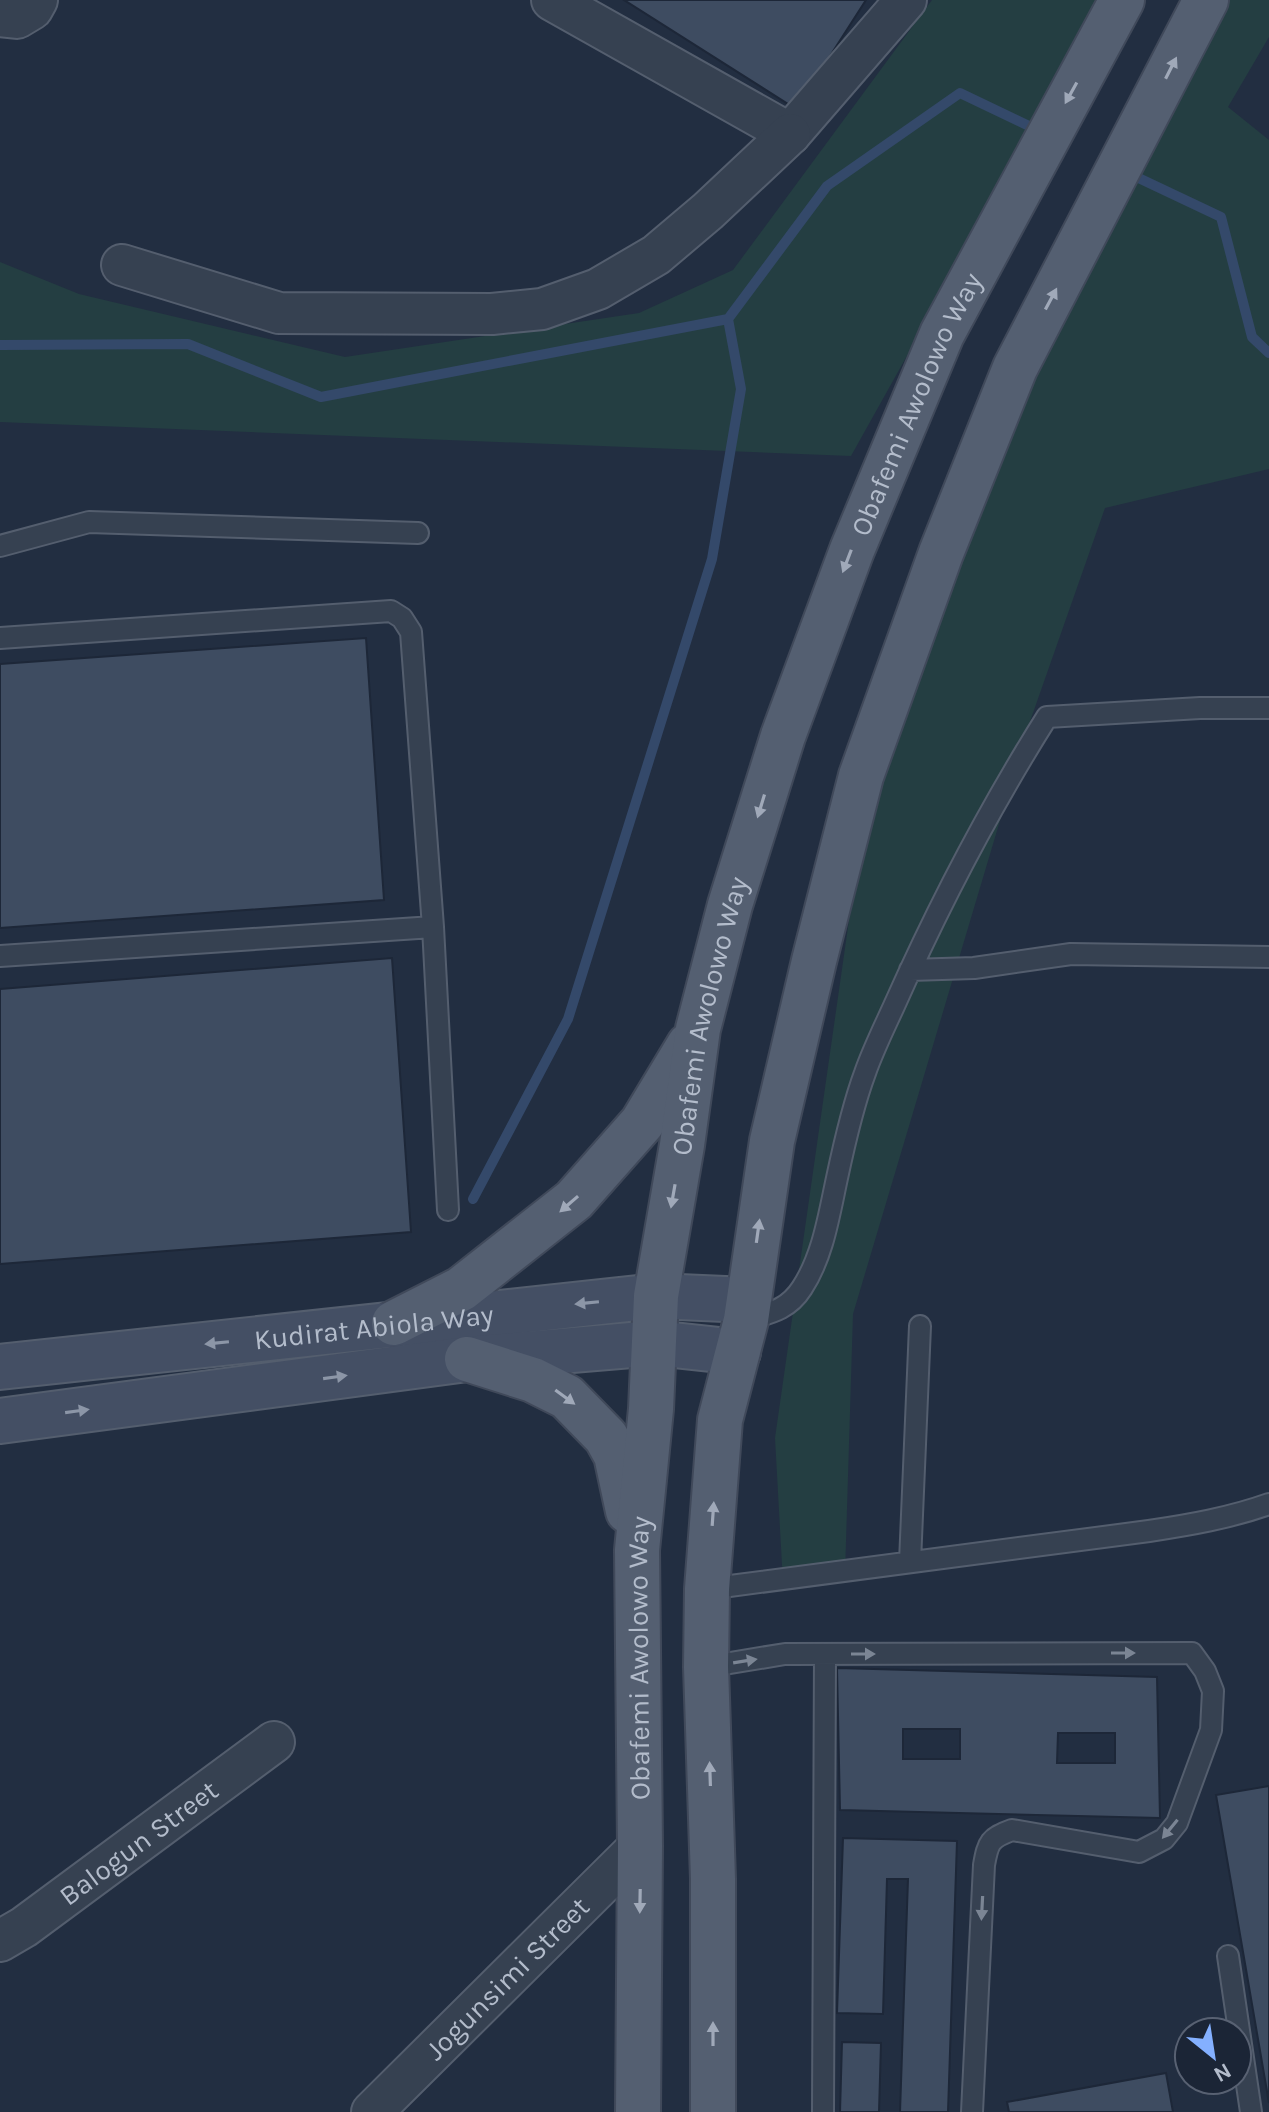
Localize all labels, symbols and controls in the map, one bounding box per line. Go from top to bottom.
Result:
one-way arrow [1164,57,1177,80]
one-way arrow [1064,82,1078,104]
street label: Obafemi Awolowo Way [843,267,989,541]
one-way arrow [1044,287,1057,310]
one-way arrow [840,549,853,573]
one-way arrow [754,795,767,819]
street label: Obafemi Awolowo Way [664,872,754,1158]
one-way arrow [667,1184,679,1209]
one-way arrow [560,1194,579,1212]
one-way arrow [752,1218,765,1243]
street label: Kudirat Abiola Way [252,1297,495,1356]
one-way arrow [574,1297,599,1310]
one-way arrow [204,1336,229,1349]
one-way arrow [323,1370,348,1383]
one-way arrow [555,1389,575,1405]
one-way arrow [65,1404,90,1417]
one-way arrow [707,1501,720,1526]
street label: Obafemi Awolowo Way [620,1514,657,1800]
one-way arrow [1111,1647,1136,1659]
one-way arrow [851,1648,876,1660]
one-way arrow [733,1654,758,1666]
one-way arrow [703,1761,716,1786]
street label: Balogun Street [52,1773,224,1912]
one-way arrow [1161,1819,1178,1840]
one-way arrow [634,1889,646,1914]
street label: Jogunsimi Street [418,1890,596,2066]
one-way arrow [975,1896,988,1921]
north arrow [1173,2016,1253,2096]
one-way arrow [707,2021,719,2046]
text: N [1209,2057,1236,2088]

